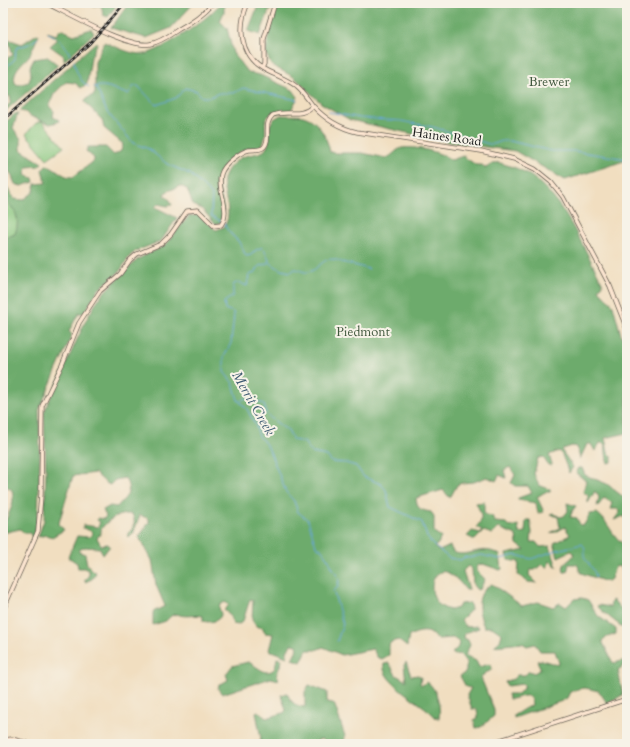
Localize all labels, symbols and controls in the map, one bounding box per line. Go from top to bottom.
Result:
park label: Brewer [529,73,570,91]
street label: Haines Road [411,123,483,151]
park label: Piedmont [336,323,390,341]
water label: Merrit Creek [227,367,280,439]

